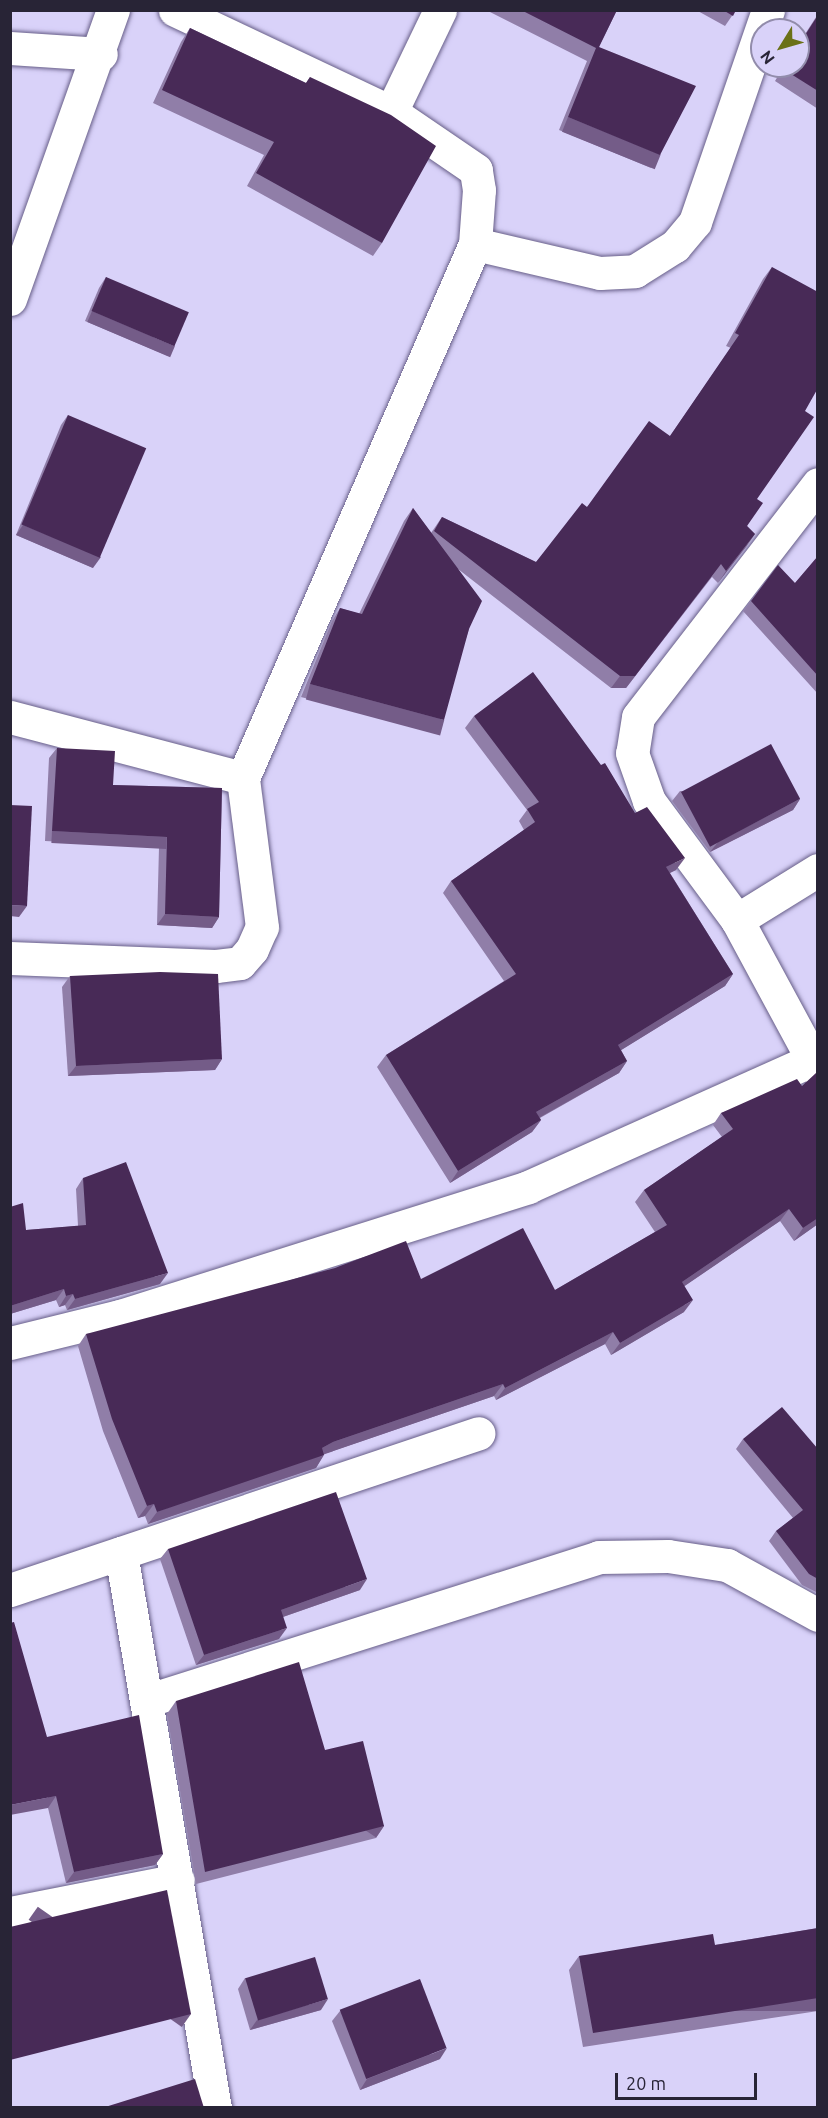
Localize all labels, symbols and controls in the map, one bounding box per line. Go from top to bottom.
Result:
north arrow [750,18,810,78]
text: N [756,47,778,68]
scale bar [618,2061,760,2099]
text: 20 m [626,2073,666,2093]

